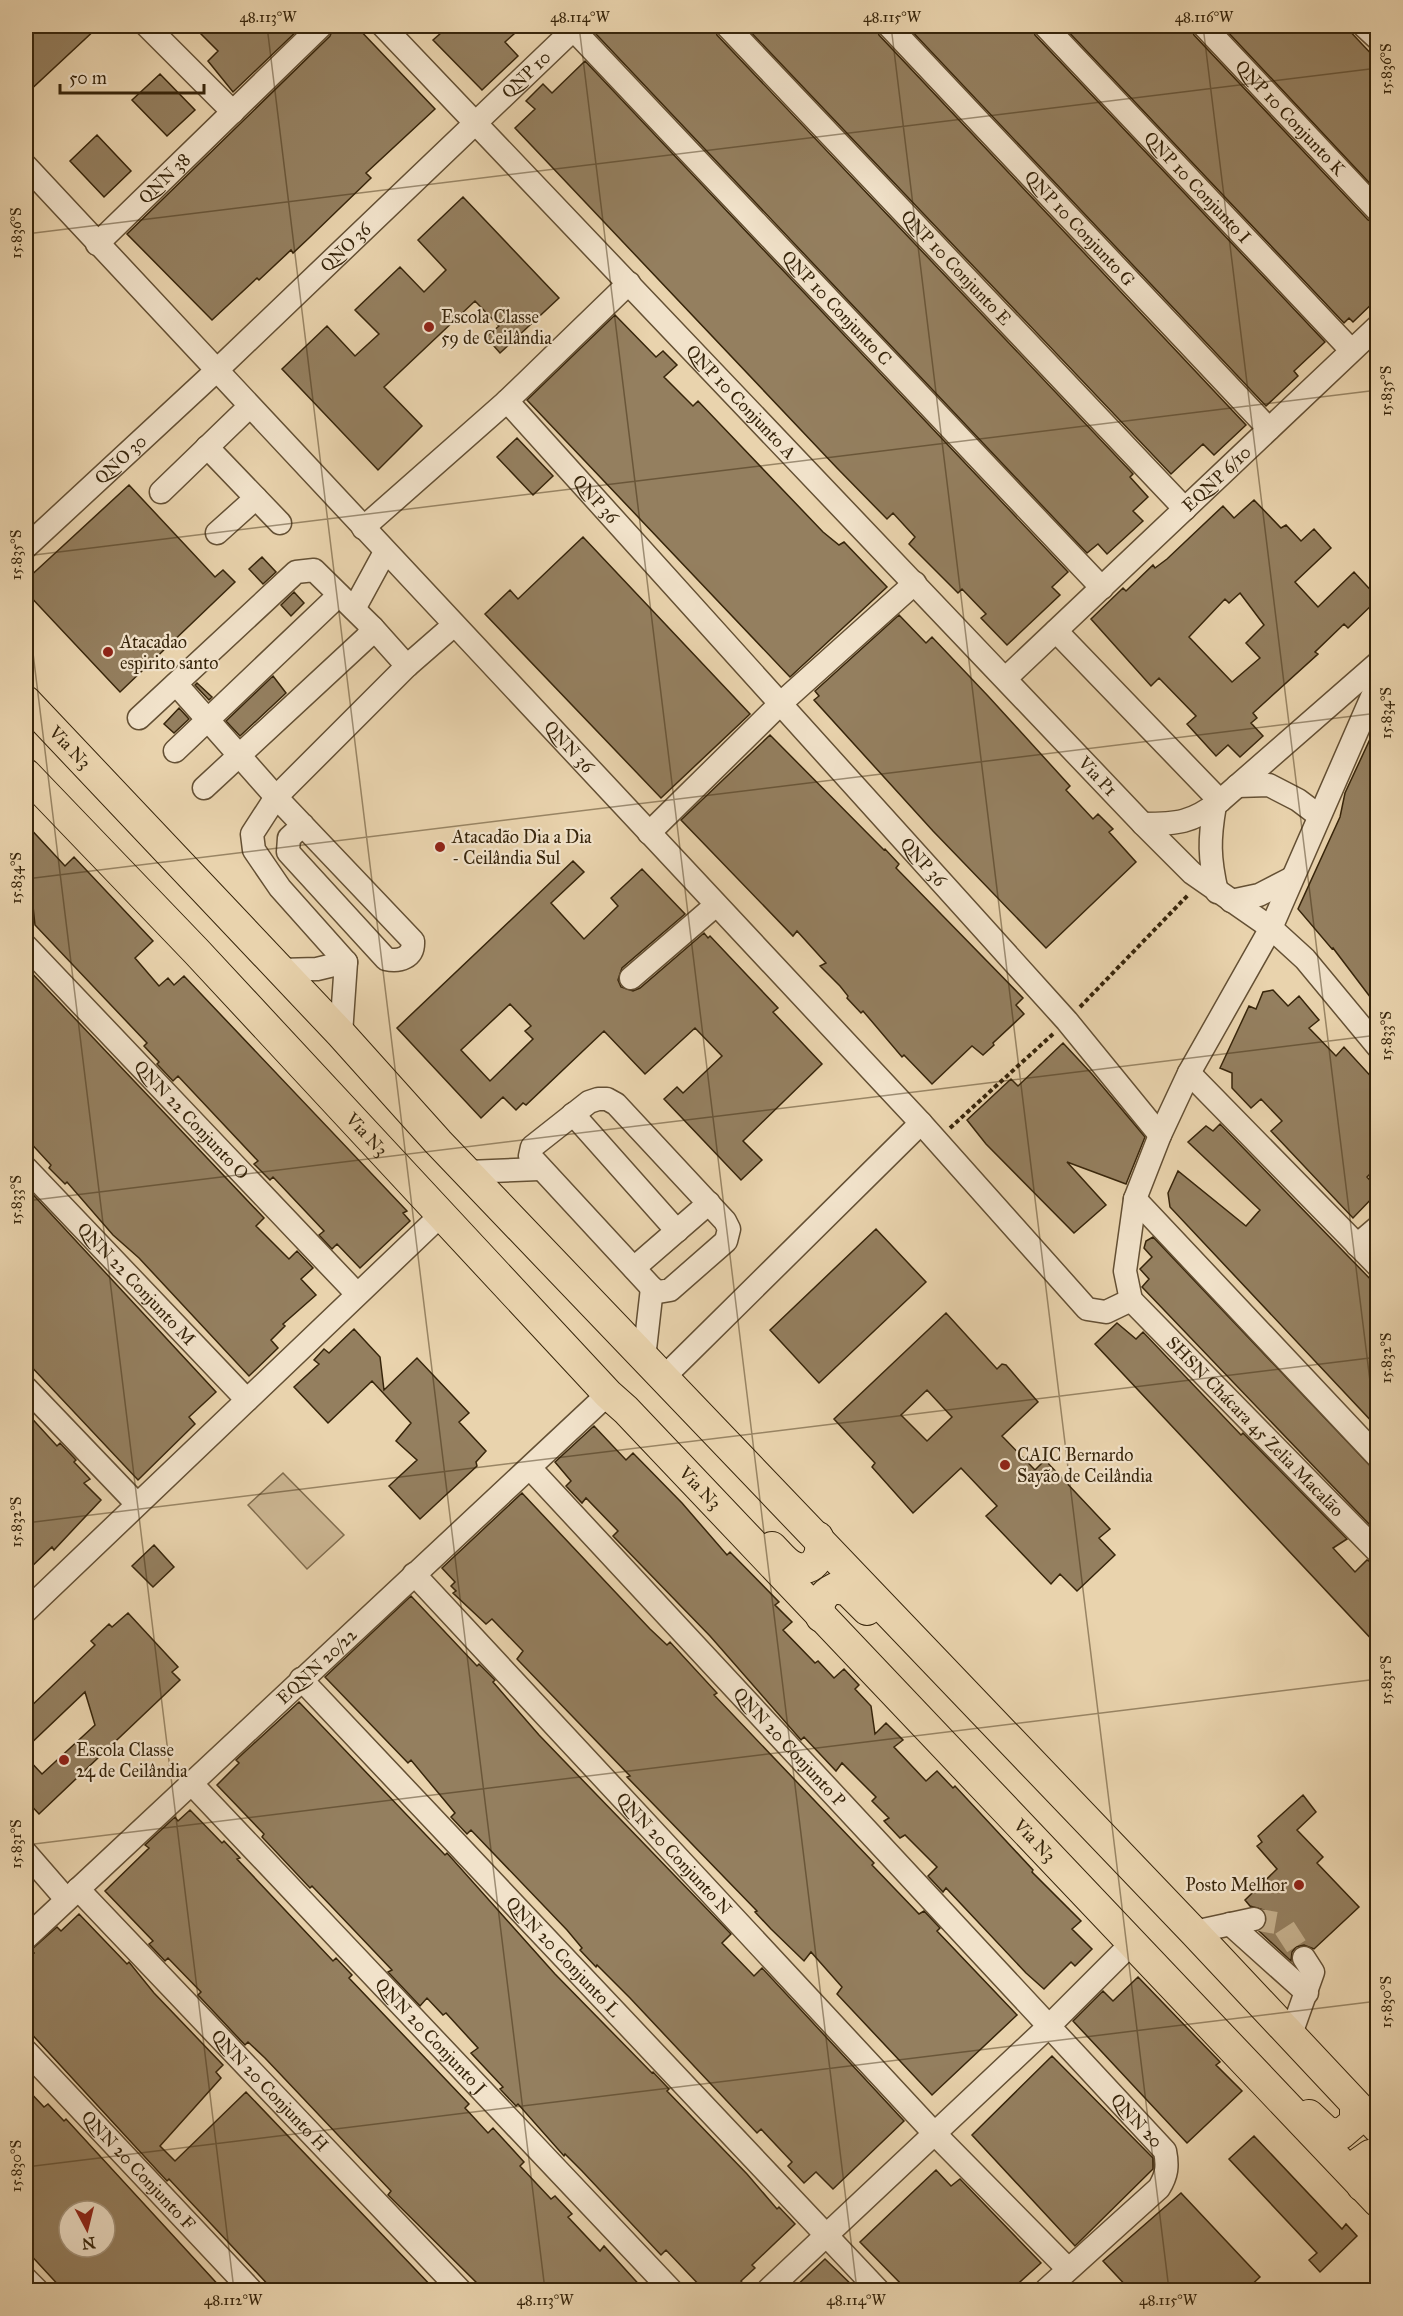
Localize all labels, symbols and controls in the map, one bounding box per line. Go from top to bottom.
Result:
text: 48.113°W [240,8,297,26]
text: 48.114°W [550,8,610,26]
text: 48.115°W [863,8,922,26]
text: 48.116°W [1175,8,1234,26]
text: 15.836°S [1377,43,1395,95]
street label: QNP 10 [497,46,555,103]
street label: QNP 10 Conjunto K [1231,55,1351,181]
scale bar [60,57,204,95]
text: 50 m [69,67,107,89]
street label: QNP 10 Conjunto I [1139,127,1256,248]
street label: QNN 38 [134,148,195,209]
street label: QNP 10 Conjunto G [1020,166,1140,291]
street label: QNP 10 Conjunto E [896,205,1016,330]
text: 15.836°S [7,207,25,259]
street label: QNO 36 [316,218,376,277]
street label: QNP 10 Conjunto C [777,246,896,370]
place label: Escola Classe 59 de Ceilândia [441,306,552,349]
marker: Escola Classe 59 de Ceilândia [422,320,436,334]
street label: QNP 10 Conjunto A [681,340,801,464]
text: 15.835°S [1377,366,1395,416]
street label: QNO 30 [90,430,151,489]
street label: EQNP 6/10 [1178,441,1256,516]
street label: QNP 36 [568,470,624,529]
text: 15.835°S [7,530,25,580]
place label: Atacadao espirito santo [119,631,219,674]
marker: Atacadao espirito santo [101,645,115,659]
text: 15.834°S [1377,687,1395,739]
street label: QNN 36 [539,716,599,778]
street label: Via N3 [44,721,96,774]
street label: Via P1 [1073,751,1121,801]
place label: Atacadão Dia a Dia - Ceilândia Sul [451,826,592,869]
street label: QNP 36 [895,833,952,891]
marker: Atacadão Dia a Dia - Ceilândia Sul [433,840,447,854]
text: 15.834°S [7,852,25,904]
text: 15.833°S [1377,1011,1395,1061]
street label: QNN 22 Conjunto O [129,1056,253,1184]
street label: Via N3 [340,1107,392,1161]
text: 15.833°S [7,1175,25,1225]
street label: QNN 22 Conjunto M [73,1218,200,1350]
street label: SHSN Chácara 45 Zelia Macalão [1162,1331,1348,1521]
text: 15.832°S [1377,1333,1395,1383]
place label: CAIC Bernardo Sayão de Ceilândia [1017,1444,1153,1487]
marker: CAIC Bernardo Sayão de Ceilândia [998,1458,1012,1472]
street label: Via N3 [674,1461,726,1514]
text: 15.832°S [7,1497,25,1547]
street label: EQNN 20/22 [272,1623,362,1709]
text: 15.831°S [1377,1655,1395,1705]
street label: QNN 20 Conjunto P [729,1683,850,1811]
place label: Escola Classe 24 de Ceilândia [76,1739,188,1782]
marker: Escola Classe 24 de Ceilândia [57,1753,71,1767]
street label: QNN 20 Conjunto N [612,1788,737,1920]
street label: Via N3 [1008,1813,1060,1867]
text: 15.831°S [7,1819,25,1869]
place label: Posto Melhor [1185,1874,1287,1896]
marker: Posto Melhor [1292,1878,1306,1892]
street label: QNN 20 Conjunto L [501,1892,626,2022]
street label: QNN 20 Conjunto J [370,1973,491,2100]
text: 15.830°S [1377,1976,1395,2028]
street label: QNN 20 Conjunto H [207,2025,333,2156]
street label: QNN 20 [1106,2089,1167,2152]
street label: QNN 20 Conjunto F [77,2106,200,2235]
text: 15.830°S [7,2140,25,2192]
north arrow [57,2199,117,2259]
text: N [80,2233,97,2254]
text: 48.112°W [204,2291,263,2309]
text: 48.113°W [517,2291,574,2309]
text: 48.114°W [826,2291,886,2309]
text: 48.115°W [1139,2291,1198,2309]

